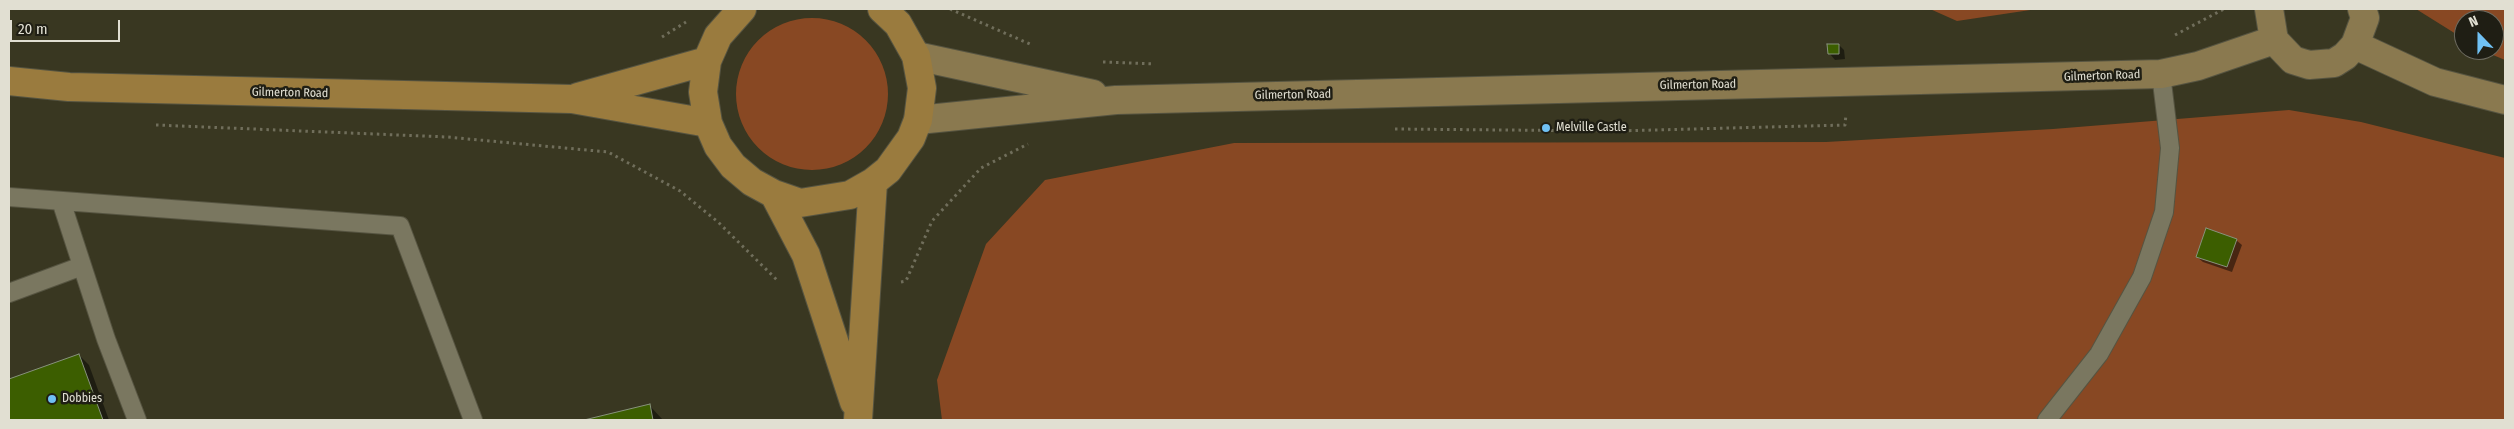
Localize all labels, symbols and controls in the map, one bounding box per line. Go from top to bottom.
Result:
scale bar [12,10,122,42]
north arrow [2454,10,2504,60]
text: N [2466,12,2481,31]
text: 20 m [18,20,48,38]
street label: Gilmerton Road [2064,67,2140,85]
street label: Gilmerton Road [1660,77,1736,93]
street label: Gilmerton Road [252,85,328,101]
street label: Gilmerton Road [1255,87,1331,103]
place label: Melville Castle [1556,121,1627,135]
marker: Melville Castle [1540,122,1552,134]
place label: Dobbies [62,392,102,406]
marker: Dobbies [46,393,58,405]

